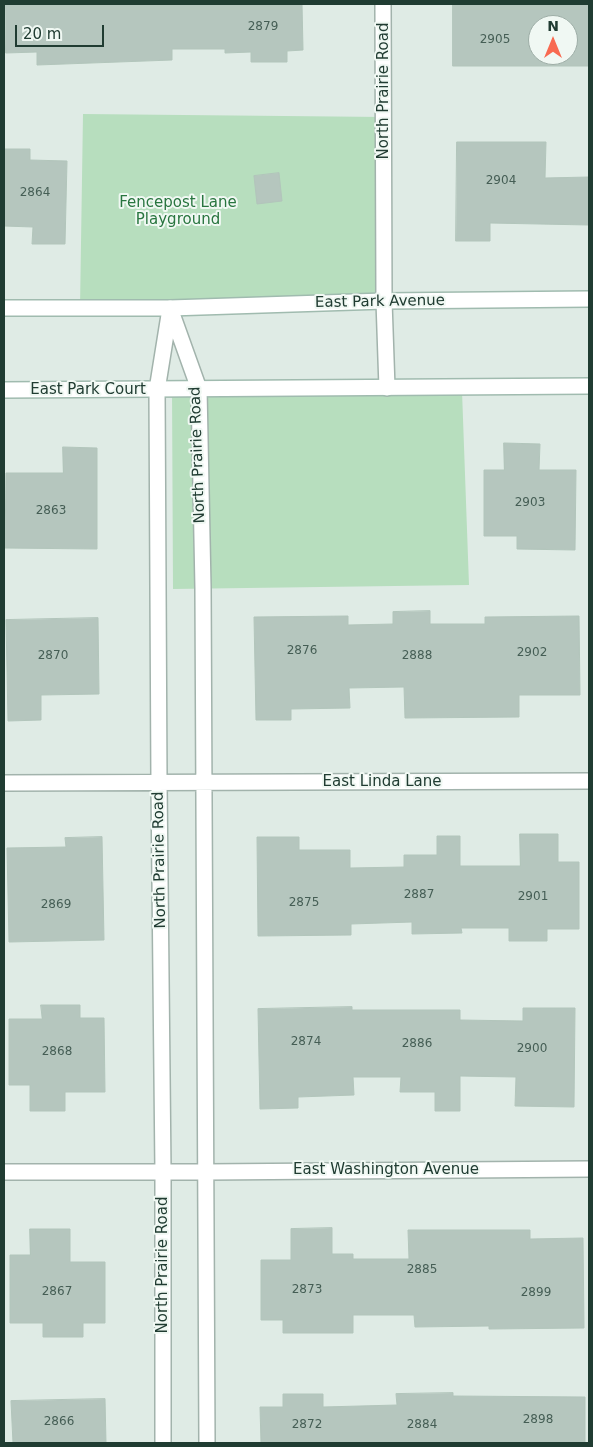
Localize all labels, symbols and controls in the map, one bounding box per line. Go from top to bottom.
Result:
scale bar [18,15,106,47]
north arrow [528,15,578,65]
text: N [547,18,559,34]
house number: 2879 [248,20,278,34]
street label: North Prairie Road [375,23,393,159]
text: 20 m [23,25,61,43]
house number: 2905 [480,33,510,47]
house number: 2904 [486,174,516,188]
house number: 2864 [20,186,50,200]
park label: Fencepost Lane Playground [119,194,237,229]
street label: East Park Avenue [315,292,445,312]
street label: East Park Court [30,381,146,399]
street label: North Prairie Road [187,386,209,524]
house number: 2903 [515,496,545,510]
house number: 2863 [36,504,66,518]
house number: 2876 [287,644,317,658]
house number: 2902 [517,646,547,660]
house number: 2870 [38,649,68,663]
house number: 2888 [402,649,432,663]
street label: East Linda Lane [323,773,441,791]
street label: North Prairie Road [150,791,170,929]
house number: 2887 [404,888,434,902]
house number: 2901 [518,890,548,904]
house number: 2875 [289,896,319,910]
house number: 2869 [41,898,71,912]
house number: 2874 [291,1035,321,1049]
house number: 2886 [402,1037,432,1051]
house number: 2900 [517,1042,547,1056]
house number: 2868 [42,1045,72,1059]
street label: East Washington Avenue [293,1161,479,1179]
street label: North Prairie Road [154,1197,172,1333]
house number: 2885 [407,1263,437,1277]
house number: 2873 [292,1283,322,1297]
house number: 2867 [42,1285,72,1299]
house number: 2899 [521,1286,551,1300]
house number: 2898 [523,1413,553,1427]
house number: 2866 [44,1415,74,1429]
house number: 2872 [292,1418,322,1432]
house number: 2884 [407,1418,437,1432]

